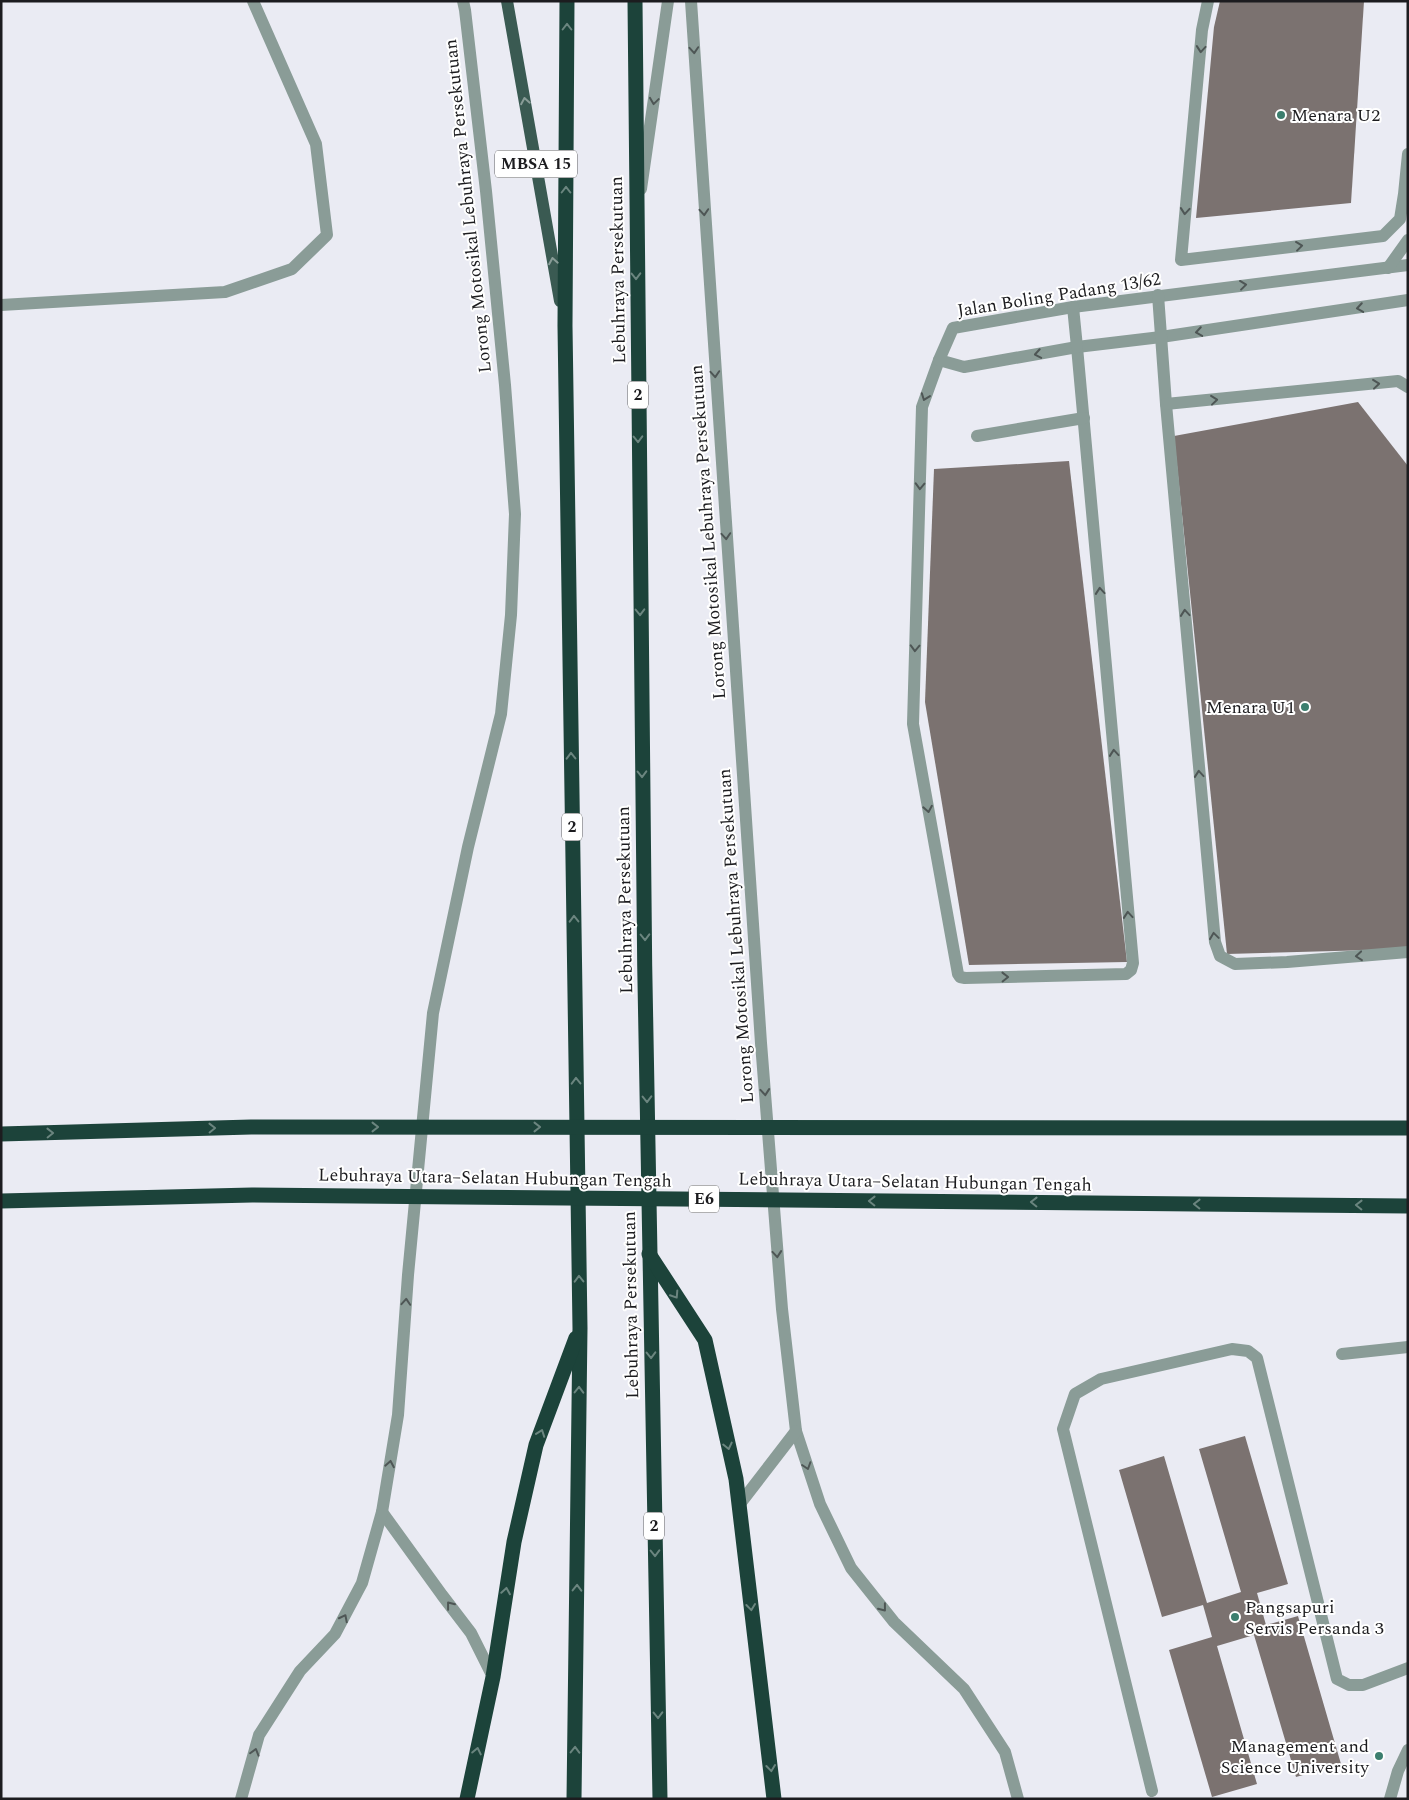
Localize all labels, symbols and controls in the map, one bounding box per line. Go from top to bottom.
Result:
one-way arrow [562,23,572,31]
street label: Lorong Motosikal Lebuhraya Persekutuan [437,38,499,374]
one-way arrow [689,46,700,54]
one-way arrow [1195,46,1206,54]
one-way arrow [520,96,530,105]
one-way arrow [649,98,660,106]
place label: Menara U2 [1291,102,1380,129]
marker: Menara U2 [1275,109,1287,121]
road number: MBSA 15 [495,150,577,178]
street label: Lebuhraya Persekutuan [603,176,633,364]
one-way arrow [561,186,571,194]
one-way arrow [1180,207,1191,215]
one-way arrow [699,208,710,216]
one-way arrow [1295,241,1303,252]
one-way arrow [549,256,559,265]
street label: Jalan Boling Padang 13/62 [955,266,1163,324]
one-way arrow [631,273,642,281]
one-way arrow [1240,280,1248,291]
one-way arrow [1355,302,1364,312]
one-way arrow [1194,326,1203,336]
one-way arrow [1034,348,1042,358]
street label: Lorong Motosikal Lebuhraya Persekutuan [683,364,733,700]
one-way arrow [710,371,721,379]
one-way arrow [1372,379,1380,390]
road number: 2 [628,382,648,408]
one-way arrow [921,393,931,401]
one-way arrow [1210,394,1218,405]
one-way arrow [633,436,643,443]
one-way arrow [915,482,925,490]
one-way arrow [721,533,732,541]
one-way arrow [1094,587,1105,595]
one-way arrow [635,608,646,616]
one-way arrow [1179,608,1190,616]
one-way arrow [910,644,920,652]
place label: Menara U1 [1206,694,1295,721]
marker: Menara U1 [1299,701,1311,713]
one-way arrow [1109,749,1120,757]
one-way arrow [566,752,576,760]
street label: Lorong Motosikal Lebuhraya Persekutuan [711,768,761,1104]
one-way arrow [637,770,648,778]
one-way arrow [1194,770,1205,778]
one-way arrow [923,805,933,813]
street label: Lebuhraya Persekutuan [610,806,640,994]
road number: 2 [562,814,582,840]
one-way arrow [1123,911,1134,919]
one-way arrow [569,915,579,922]
one-way arrow [1210,932,1220,940]
one-way arrow [639,933,650,941]
one-way arrow [1355,950,1363,961]
one-way arrow [1001,972,1009,983]
one-way arrow [571,1077,581,1085]
one-way arrow [759,1088,770,1096]
one-way arrow [641,1095,652,1103]
one-way arrow [372,1122,379,1132]
one-way arrow [534,1122,542,1133]
one-way arrow [209,1123,217,1134]
one-way arrow [46,1127,54,1138]
street label: Lebuhraya Utara–Selatan Hubungan Tengah [318,1161,672,1195]
street label: Lebuhraya Utara–Selatan Hubungan Tengah [738,1165,1092,1199]
road number: E6 [689,1186,719,1212]
one-way arrow [867,1196,875,1206]
one-way arrow [1030,1197,1038,1207]
one-way arrow [1192,1199,1200,1209]
one-way arrow [1355,1200,1363,1211]
street label: Lebuhraya Persekutuan [616,1211,646,1399]
one-way arrow [772,1250,783,1258]
one-way arrow [574,1275,584,1282]
one-way arrow [669,1289,678,1299]
one-way arrow [401,1298,412,1306]
one-way arrow [645,1351,656,1359]
one-way arrow [574,1386,584,1394]
one-way arrow [535,1429,545,1437]
one-way arrow [723,1441,733,1450]
one-way arrow [385,1459,395,1468]
one-way arrow [802,1461,812,1470]
road number: 2 [644,1512,664,1540]
one-way arrow [650,1549,660,1557]
one-way arrow [572,1583,582,1591]
one-way arrow [500,1587,511,1595]
place label: Pangsapuri Servis Persanda 3 [1245,1594,1384,1642]
one-way arrow [446,1602,455,1611]
one-way arrow [745,1603,756,1611]
one-way arrow [877,1603,886,1612]
marker: Pangsapuri Servis Persanda 3 [1229,1611,1241,1623]
one-way arrow [338,1615,348,1624]
one-way arrow [653,1712,663,1719]
place label: Management and Science University [1221,1733,1370,1781]
one-way arrow [569,1746,580,1754]
one-way arrow [472,1747,482,1755]
one-way arrow [249,1748,259,1757]
marker: Management and Science University [1373,1750,1385,1762]
one-way arrow [765,1764,776,1772]

